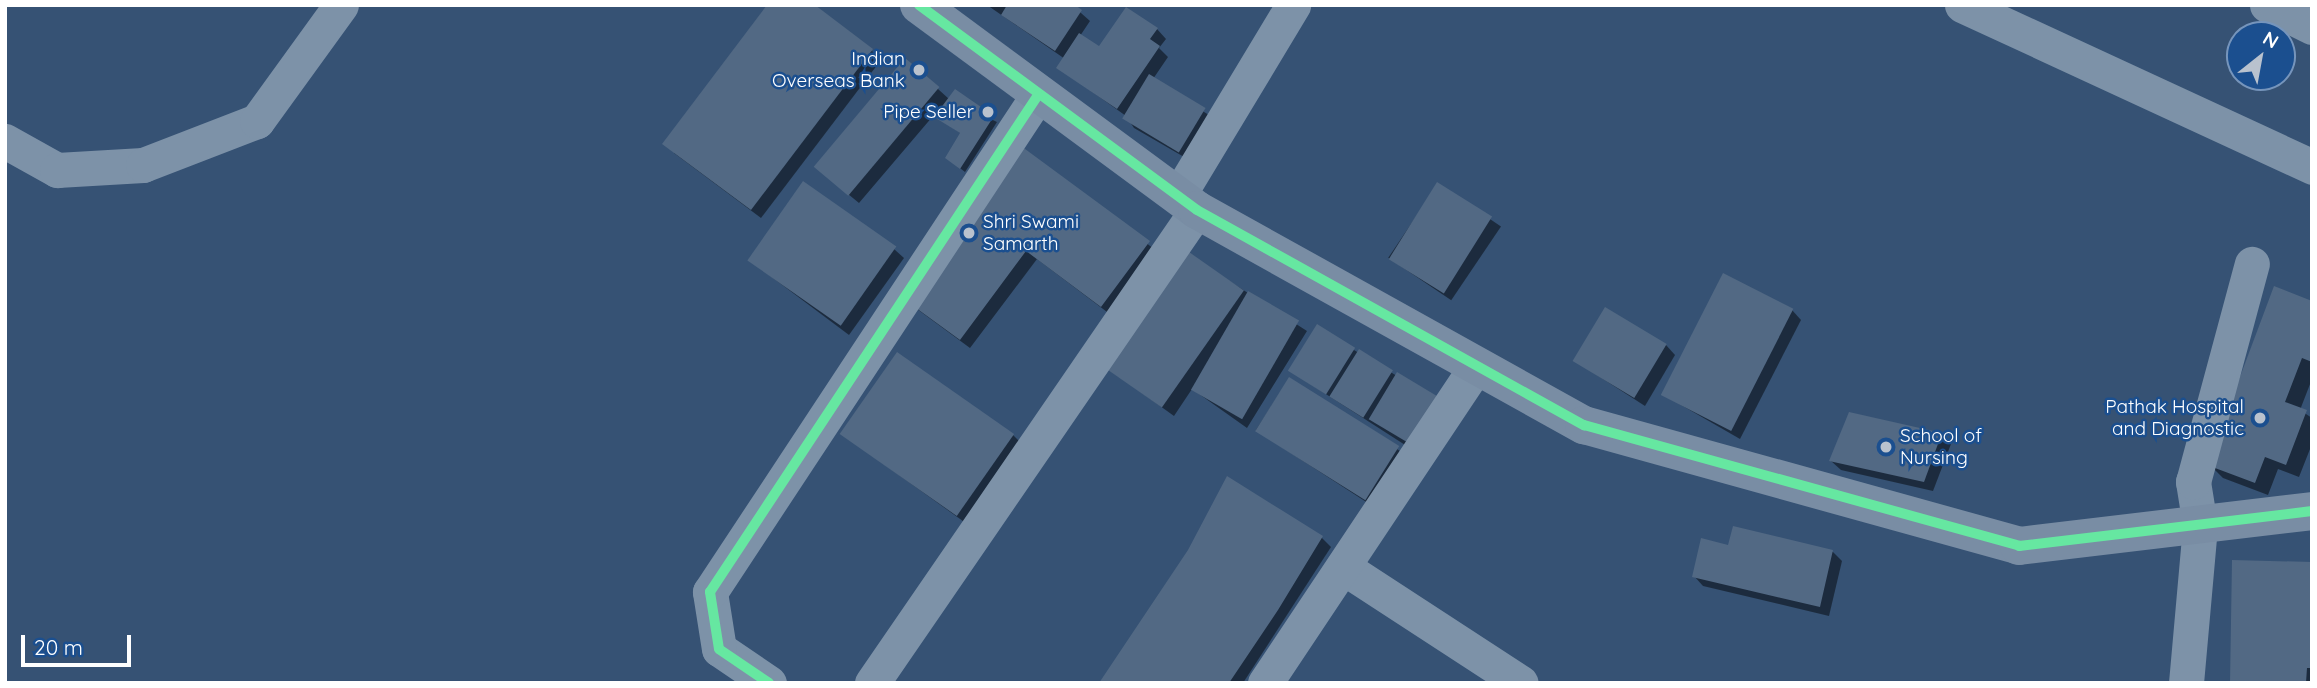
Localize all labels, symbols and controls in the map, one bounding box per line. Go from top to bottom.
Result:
north arrow [2226,21,2296,91]
text: N [2259,26,2283,54]
place label: Indian Overseas Bank [772,48,905,92]
marker: Indian Overseas Bank [911,62,927,78]
place label: Pipe Seller [883,101,974,123]
marker: Pipe Seller [980,104,996,120]
place label: Shri Swami Samarth [983,211,1079,255]
marker: Shri Swami Samarth [961,225,977,241]
place label: Pathak Hospital and Diagnostic [2105,396,2244,440]
marker: Pathak Hospital and Diagnostic [2250,408,2270,428]
place label: School of Nursing [1900,425,1982,469]
marker: School of Nursing [1878,439,1894,455]
scale bar [24,622,135,666]
text: 20 m [34,634,83,660]

